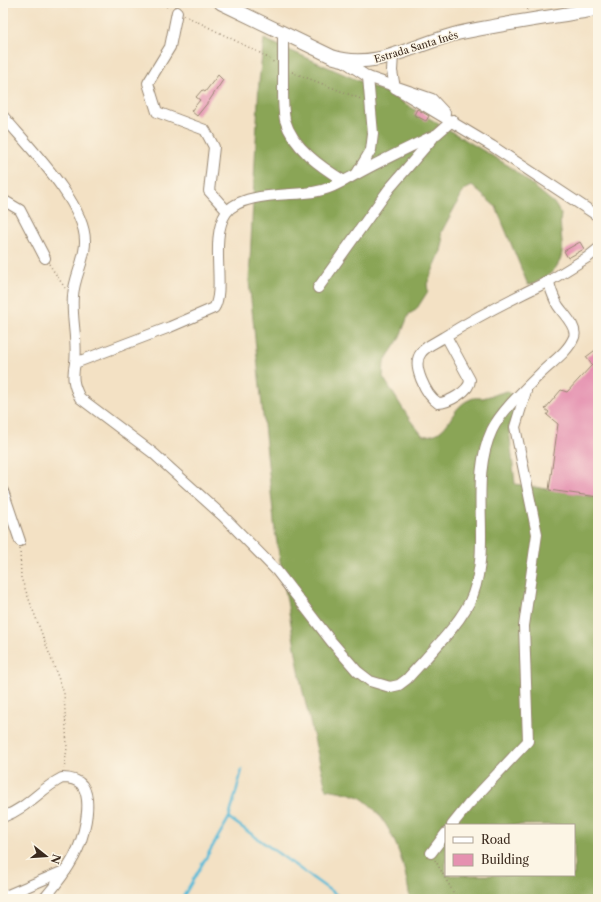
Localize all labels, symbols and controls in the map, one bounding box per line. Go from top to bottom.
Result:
street label: Estrada Santa Inês [373,28,459,66]
legend [445,824,575,876]
text: Road [481,832,511,847]
north arrow [26,836,66,876]
text: N [47,852,64,866]
text: Building [481,852,529,867]

